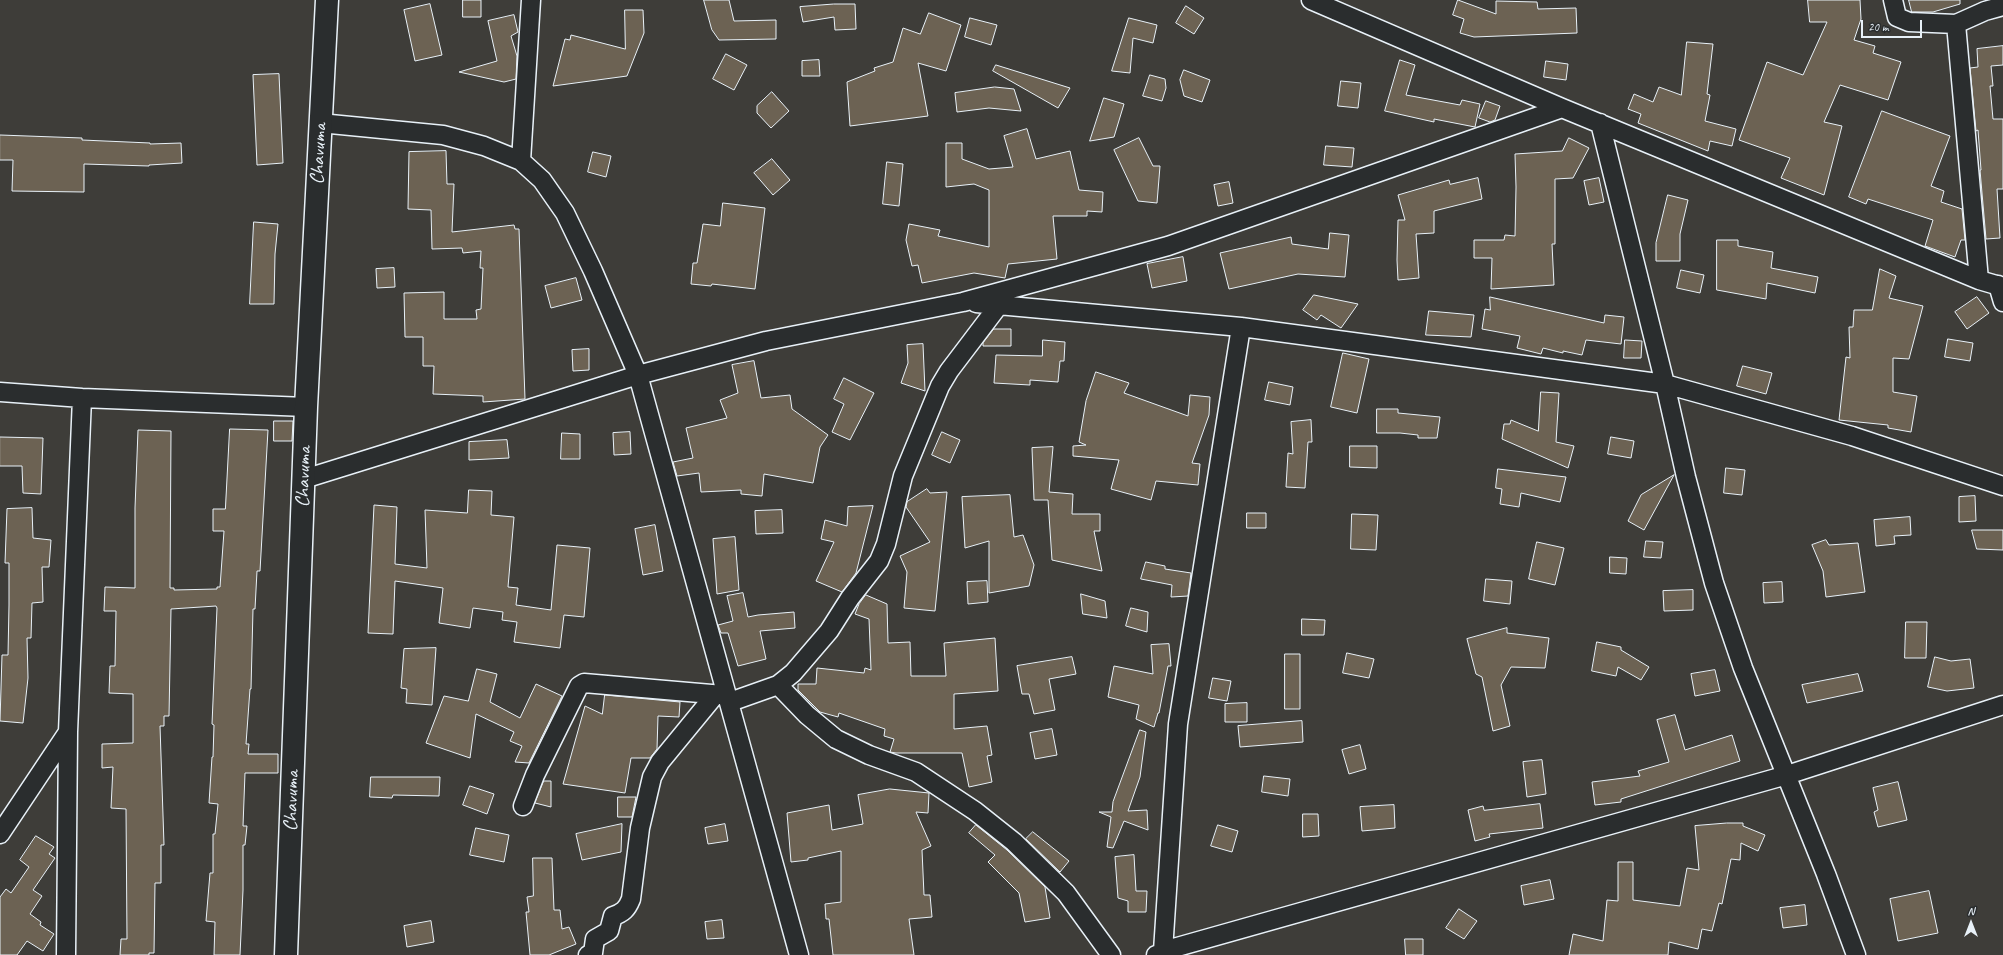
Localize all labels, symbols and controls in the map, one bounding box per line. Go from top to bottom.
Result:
scale bar [1863,12,1924,38]
text: 20 m [1868,19,1888,35]
street label: Chavuma [305,123,333,185]
street label: Chavuma [291,446,317,508]
street label: Chavuma [279,770,305,832]
north arrow [1951,903,1991,943]
text: N [1968,904,1974,918]

